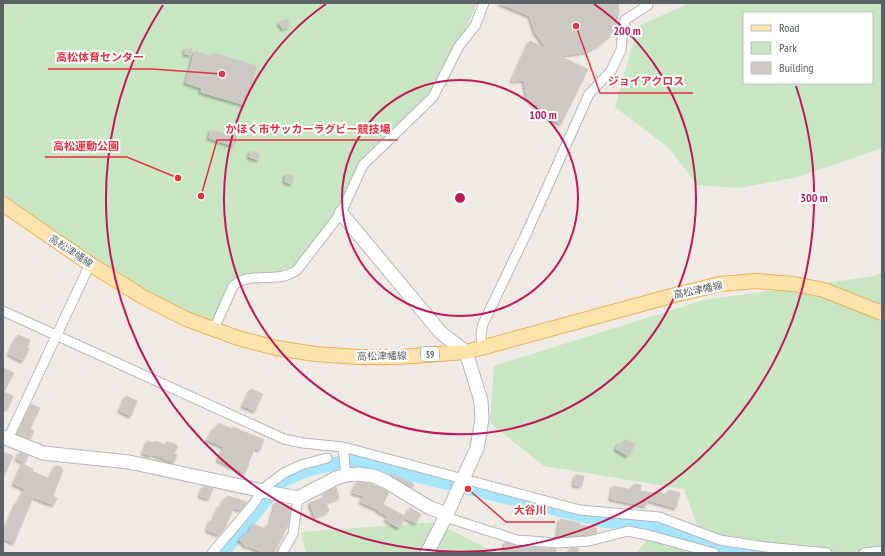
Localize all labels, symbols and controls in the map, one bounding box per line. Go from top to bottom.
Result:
legend [743,12,873,84]
text: Road [779,20,799,35]
text: 200 m [613,23,641,38]
text: Park [779,40,797,55]
callout: 高松体育センター [48,46,152,69]
text: 高松体育センター [56,50,144,64]
text: Building [779,60,814,75]
callout: ジョイアクロス [600,70,693,93]
text: ジョイアクロス [608,74,684,88]
text: 100 m [529,107,557,122]
callout: かほく市サッカーラグビー競技場 [217,117,398,140]
text: かほく市サッカーラグビー競技場 [226,122,391,136]
callout: 高松運動公園 [45,134,127,157]
text: 高松運動公園 [53,139,119,153]
text: 300 m [800,190,828,205]
centre of rings [453,191,467,205]
street label: 高松津幡線 [47,232,95,270]
street label: 高松津幡線 [672,278,724,302]
road number: 59 [421,347,439,361]
street label: 高松津幡線 [357,349,407,363]
callout: 大谷川 [506,499,555,522]
text: 大谷川 [514,503,547,517]

